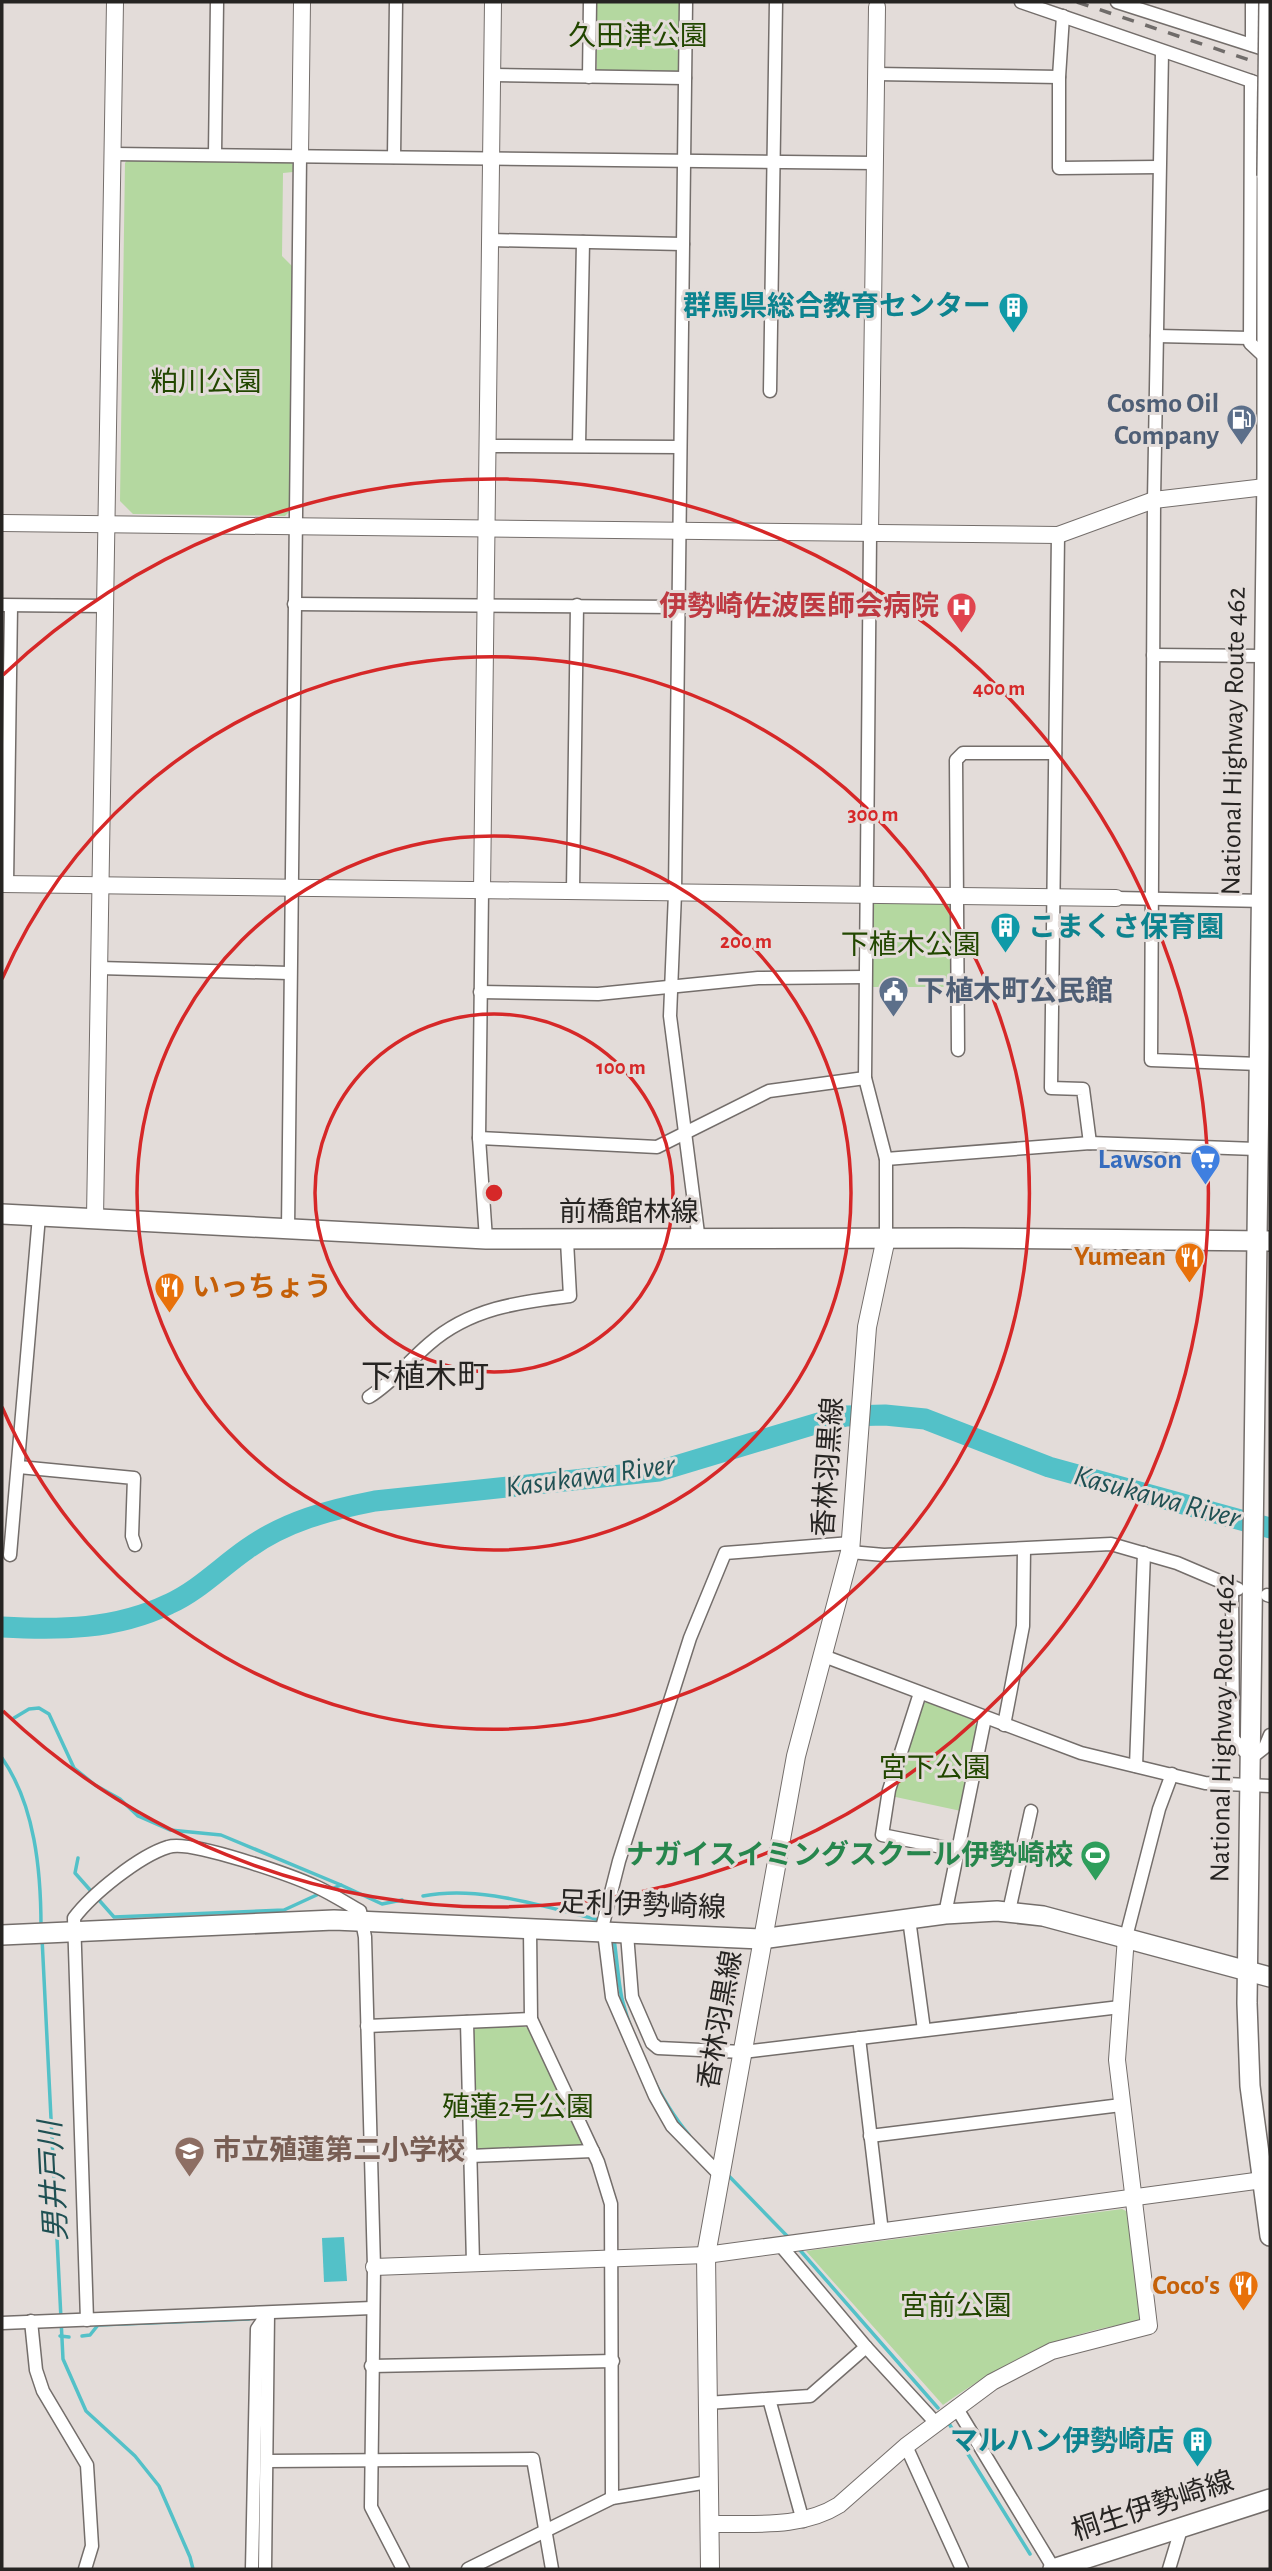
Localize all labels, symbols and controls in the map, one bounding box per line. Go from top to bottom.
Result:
park label: 久田津公園 [568,21,708,51]
place label: 群馬県総合教育センター [683,290,991,321]
building icon: 群馬県総合教育センター [997,290,1031,334]
park label: 粕川公園 [150,367,262,397]
place label: Cosmo Oil Company [1107,390,1219,450]
fuel station icon: Cosmo Oil Company [1225,403,1259,447]
street label: National Highway Route 462 [1217,586,1251,896]
hospital icon: 伊勢崎佐波医師会病院 [945,590,979,634]
place label: 伊勢崎佐波医師会病院 [659,591,939,621]
text: 400 m [973,678,1025,699]
text: 300 m [847,804,899,825]
building icon: こまくさ保育園 [988,911,1022,955]
place label: こまくさ保育園 [1028,912,1224,942]
park label: 下植木公園 [841,930,981,960]
text: 200 m [720,931,772,952]
public building icon: 下植木町公民館 [877,975,911,1019]
place label: 下植木町公民館 [917,976,1113,1006]
text: 100 m [596,1057,646,1078]
supermarket icon: Lawson [1188,1143,1222,1187]
place label: Lawson [1098,1146,1182,1174]
centre of rings [482,1181,506,1205]
street label: 前橋館林線 [559,1197,699,1227]
restaurant icon: Yumean [1172,1240,1206,1284]
place label: Yumean [1074,1243,1166,1271]
restaurant icon: いっちょう [152,1271,186,1315]
place label: いっちょう [192,1273,332,1302]
district label: 下植木町 [361,1360,489,1393]
street label: 香林羽黒線 [808,1396,848,1538]
water label: Kasukawa River [503,1449,678,1503]
water label: Kasukawa River [1071,1460,1245,1534]
street label: National Highway Route 462 [1206,1573,1240,1883]
park label: 宮下公園 [879,1753,991,1783]
place label: ナガイスイミングスクール伊勢崎校 [626,1839,1073,1870]
sports icon: ナガイスイミングスクール伊勢崎校 [1079,1839,1113,1883]
street label: 足利伊勢崎線 [558,1887,727,1923]
street label: 香林羽黒線 [693,1948,747,2091]
park label: 殖蓮2号公園 [442,2092,594,2122]
water label: 男井戸川 [34,2117,72,2242]
school or university icon: 市立殖蓮第二小学校 [173,2134,207,2178]
place label: 市立殖蓮第二小学校 [213,2134,465,2165]
restaurant icon: Coco's [1226,2269,1260,2313]
place label: Coco's [1152,2272,1220,2300]
park label: 宮前公園 [900,2291,1012,2321]
place label: マルハン伊勢崎店 [950,2425,1174,2456]
building icon: マルハン伊勢崎店 [1180,2425,1214,2469]
street label: 桐生伊勢崎線 [1068,2466,1237,2546]

